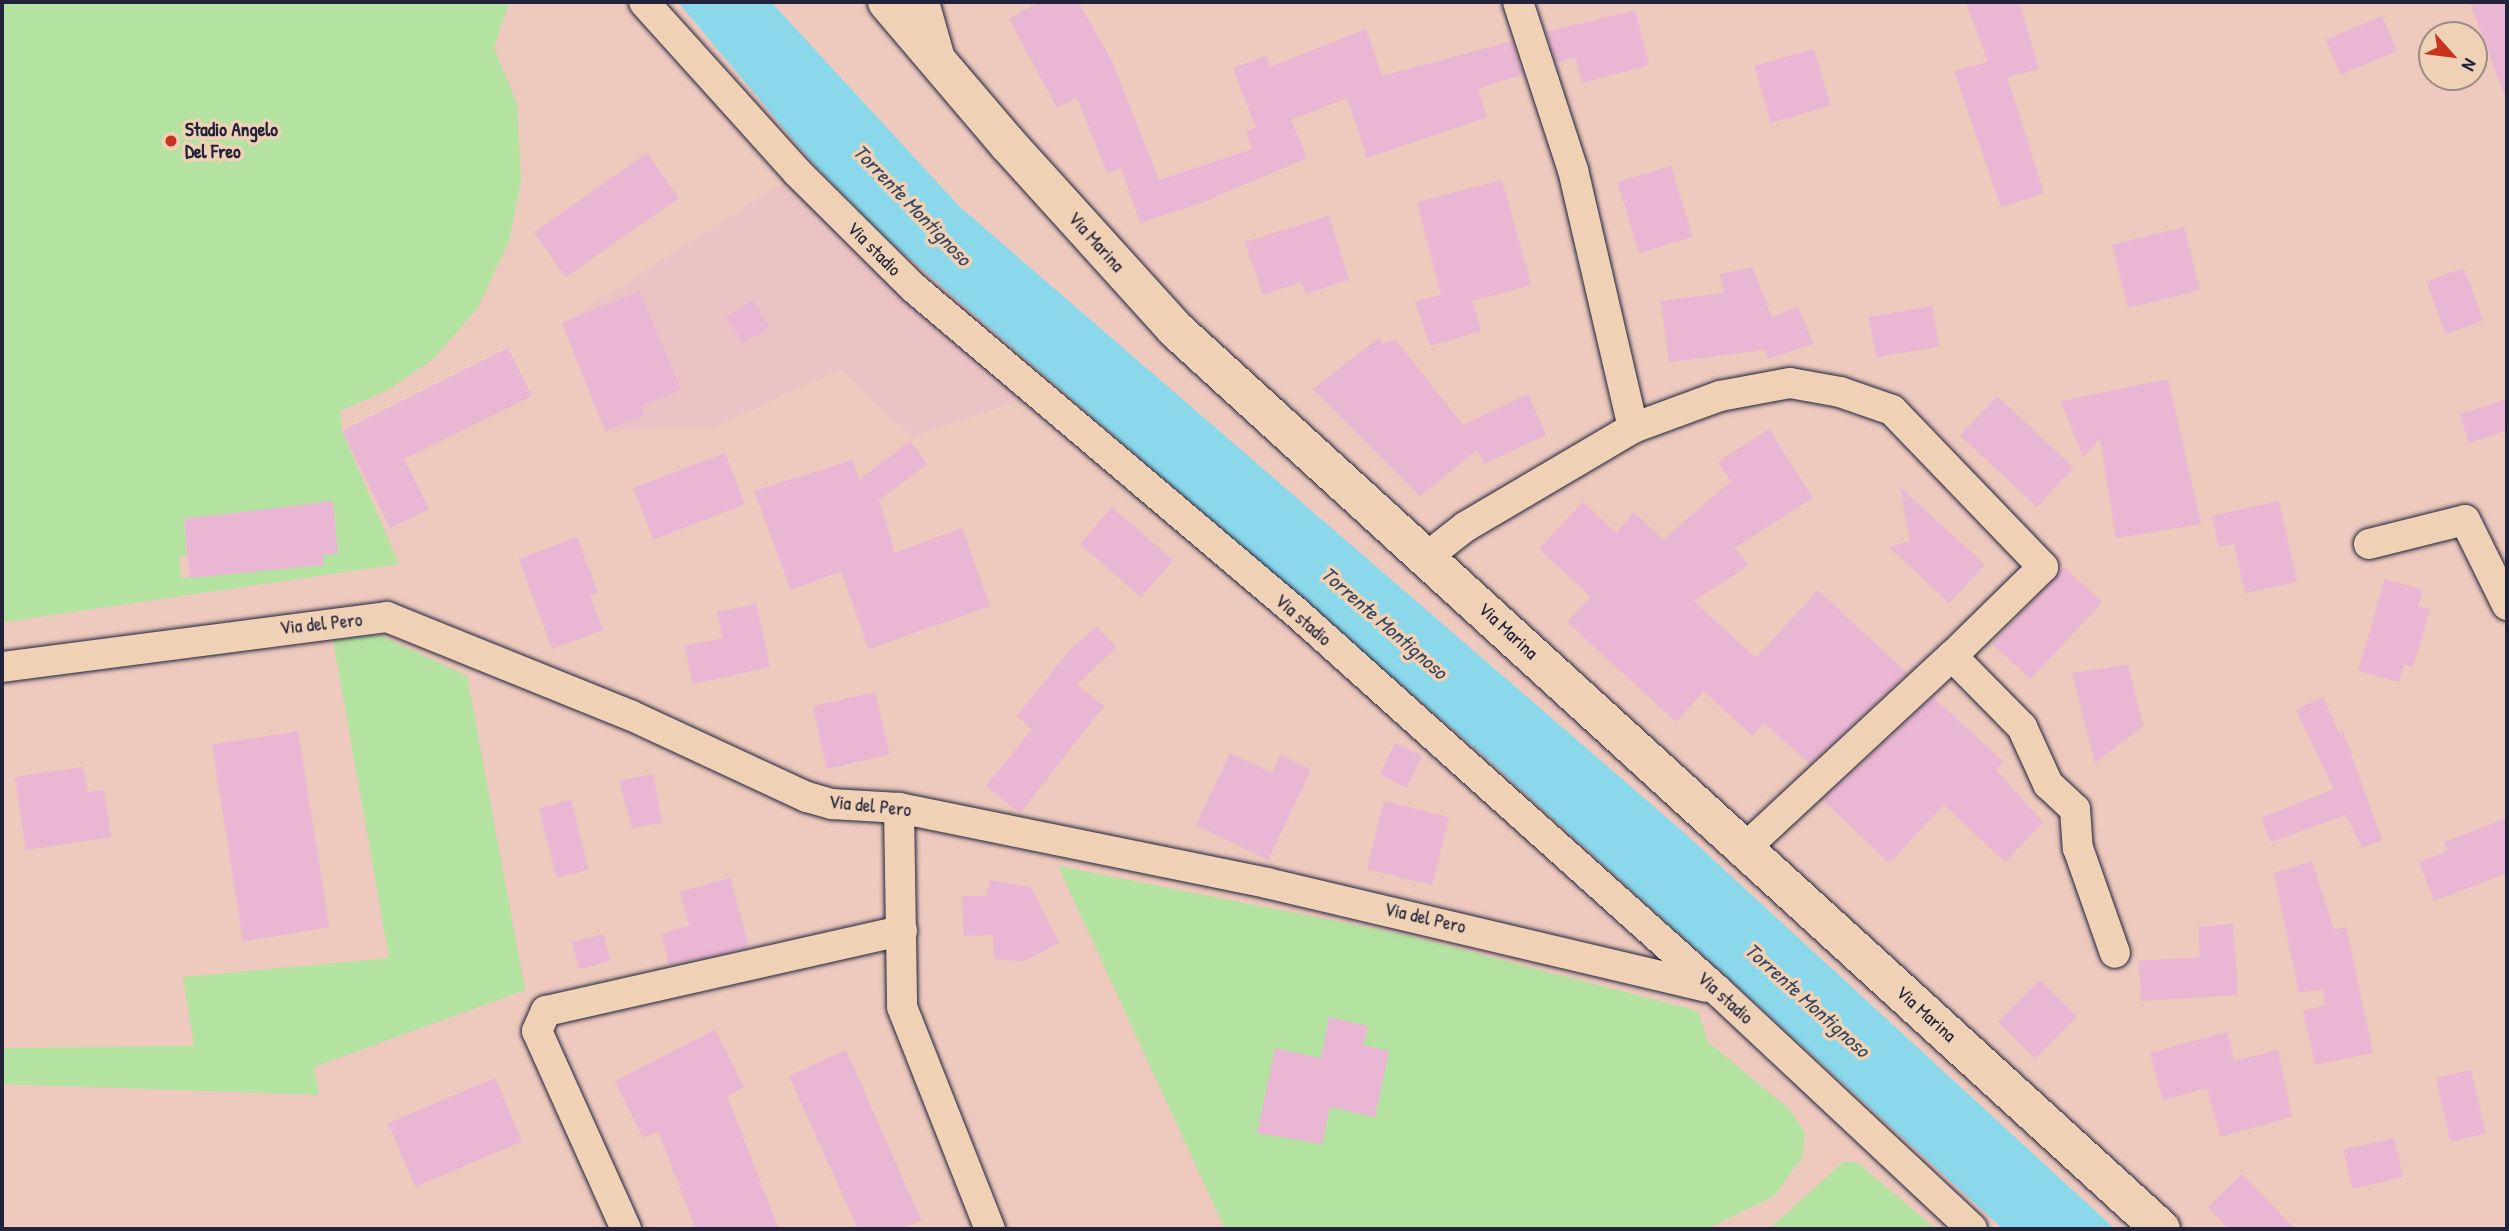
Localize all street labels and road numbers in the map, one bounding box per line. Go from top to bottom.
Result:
street label: Via Marina [1063,207,1129,277]
street label: Via stadio [842,217,906,281]
street label: Via stadio [1270,589,1336,651]
street label: Via Marina [1473,598,1543,664]
street label: Via del Pero [279,608,363,640]
street label: Via del Pero [828,790,912,822]
street label: Via del Pero [1382,898,1468,938]
street label: Via stadio [1692,967,1758,1029]
street label: Via Marina [1891,981,1961,1047]

